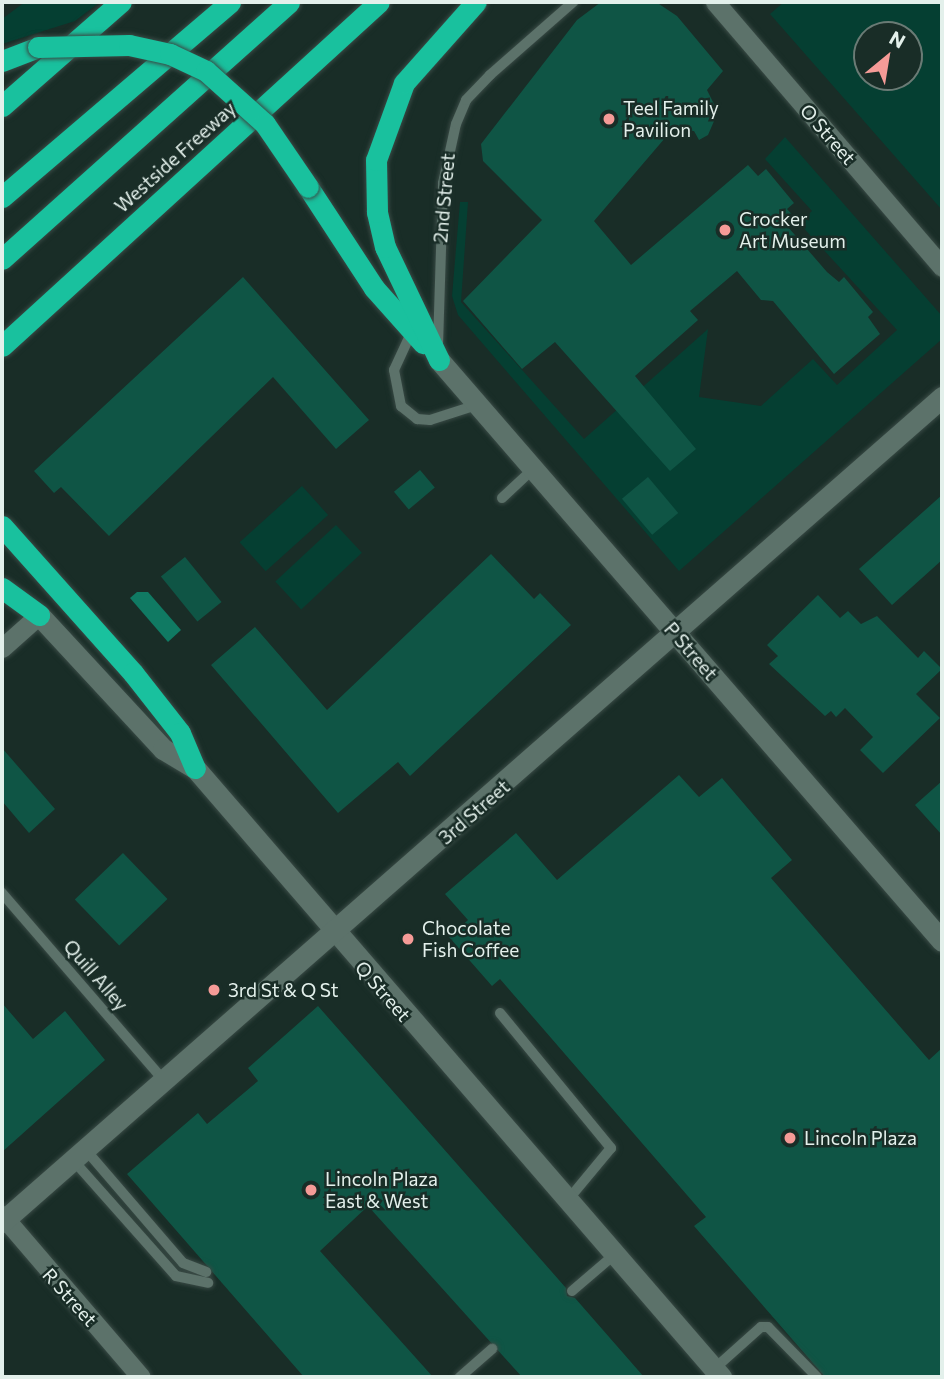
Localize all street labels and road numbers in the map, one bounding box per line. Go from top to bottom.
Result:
street label: Westside Freeway [110,97,240,217]
street label: O Street [795,99,861,169]
street label: 2nd Street [429,152,459,244]
street label: P Street [660,617,722,685]
street label: 3rd Street [434,775,514,849]
street label: Quill Alley [59,935,133,1015]
street label: Q Street [350,956,416,1026]
street label: R Street [38,1263,102,1331]

